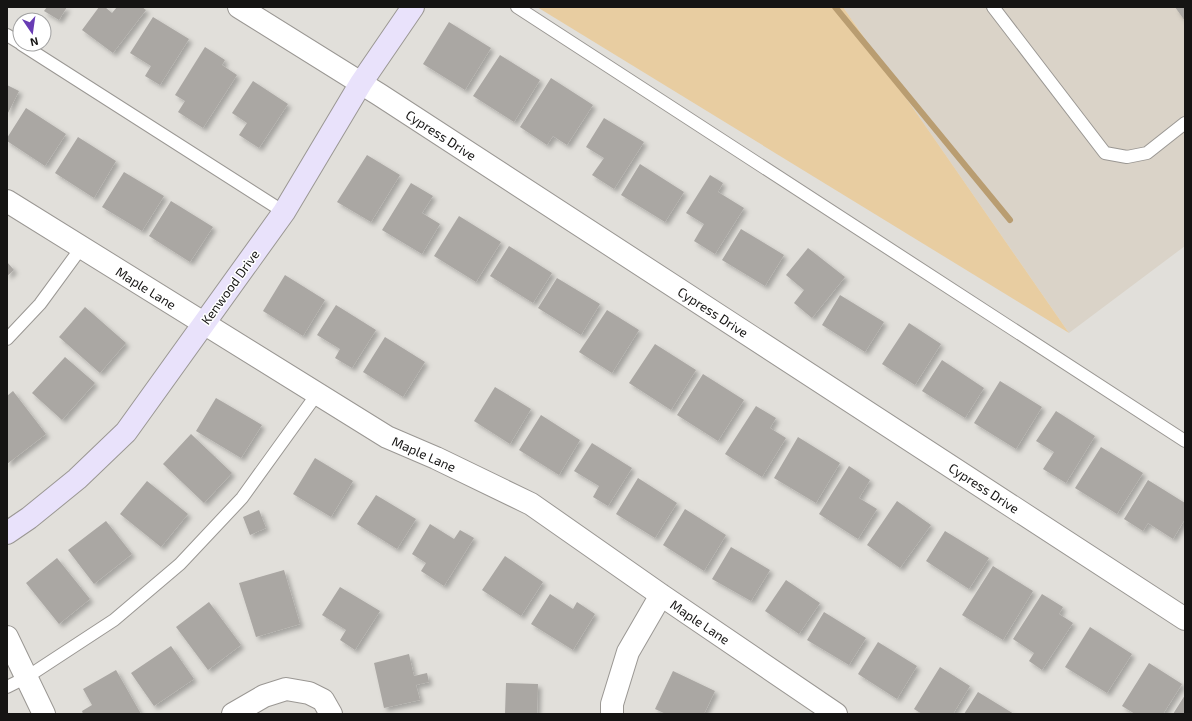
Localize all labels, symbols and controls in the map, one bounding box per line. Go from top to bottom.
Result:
north arrow [12,12,52,52]
text: N [29,35,40,49]
street label: Cypress Drive [403,106,479,164]
street label: Kenwood Drive [197,246,263,328]
street label: Maple Lane [113,263,179,313]
street label: Cypress Drive [675,283,751,341]
street label: Maple Lane [390,433,458,475]
street label: Cypress Drive [946,459,1022,517]
street label: Maple Lane [667,596,733,648]

